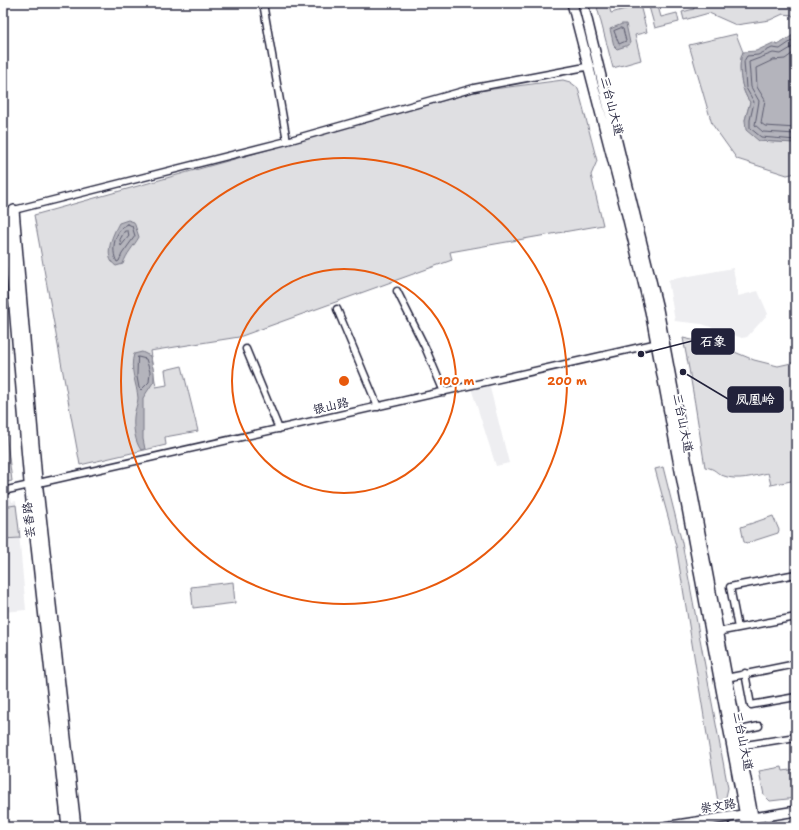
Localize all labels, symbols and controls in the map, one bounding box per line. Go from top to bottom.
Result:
street label: 三台山大道 [597,75,627,137]
callout: 石象 [692,329,734,354]
text: 石象 [700,333,726,350]
text: 100 m [438,373,475,389]
text: 200 m [547,373,587,389]
centre of rings [337,374,351,388]
callout: 凤凰岭 [728,387,783,412]
text: 凤凰岭 [735,391,775,408]
street label: 三台山大道 [669,392,697,454]
street label: 银山路 [312,394,350,418]
street label: 芸香路 [19,501,39,539]
street label: 三台山大道 [729,710,757,772]
street label: 崇文路 [699,795,737,817]

